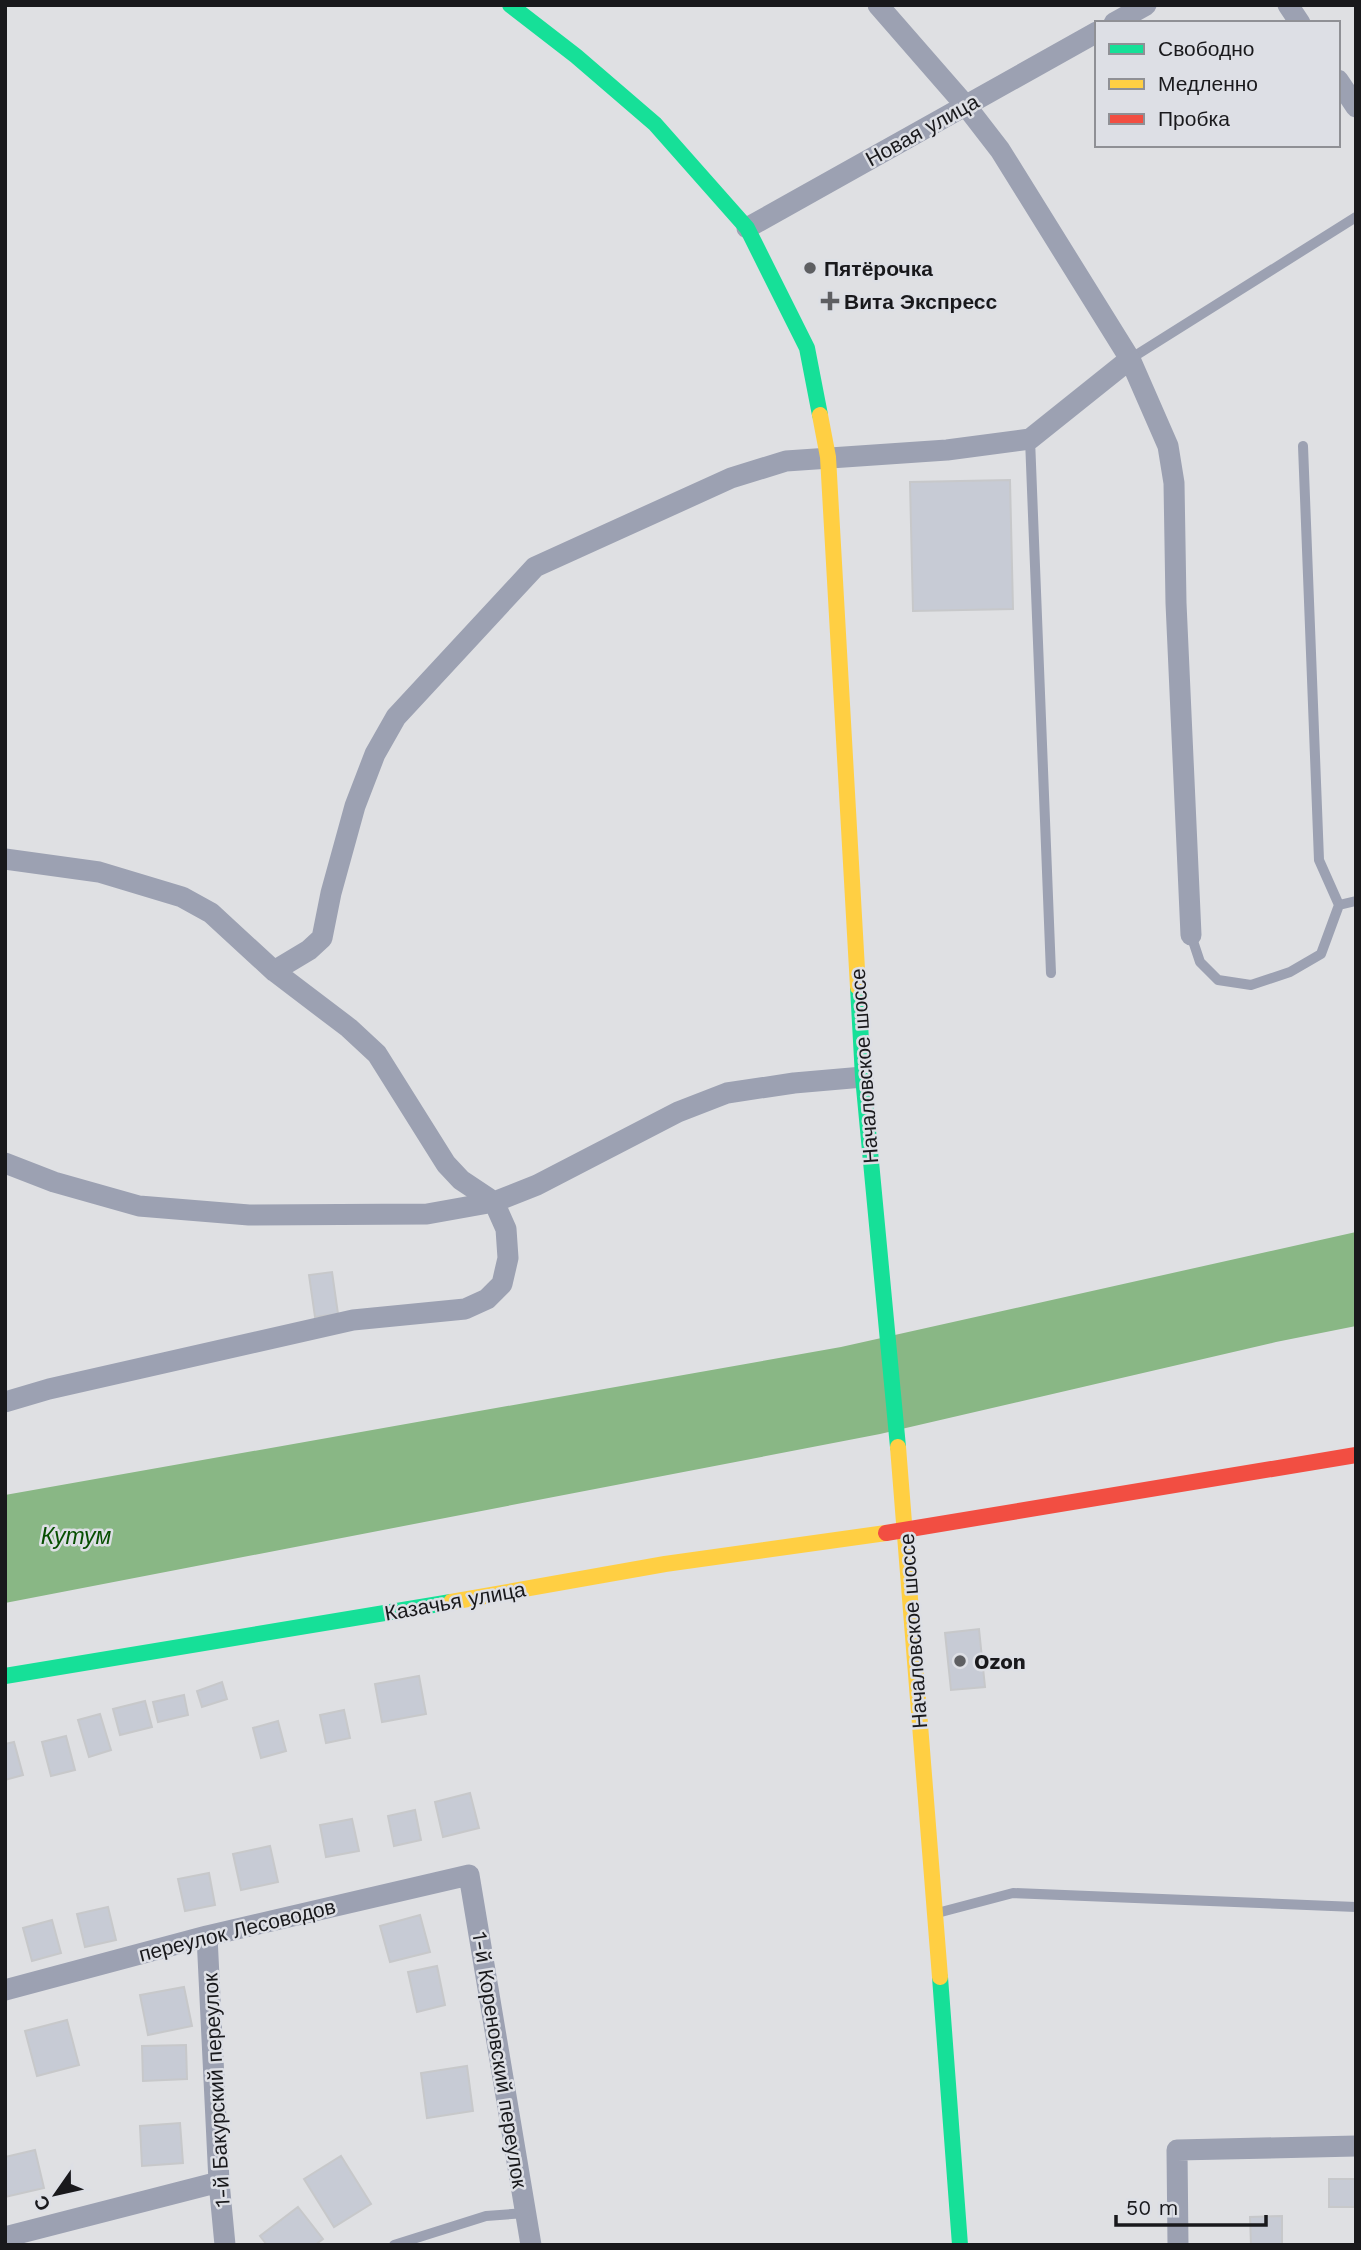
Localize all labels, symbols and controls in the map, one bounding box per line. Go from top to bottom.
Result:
legend [1095,21,1340,147]
text: Свободно [1158,36,1255,61]
text: Медленно [1158,71,1258,96]
street label: Новая улица [861,88,983,171]
text: Пробка [1158,106,1230,131]
place label: Пятёрочка [824,256,933,281]
marker: Пятёрочка [802,260,818,276]
place label: Вита Экспресс [844,289,997,314]
marker: Вита Экспресс [822,293,838,309]
street label: Началовское шоссе [845,967,883,1165]
water label: Кутум [41,1523,112,1550]
street label: Началовское шоссе [894,1532,932,1730]
street label: Казачья улица [383,1576,528,1626]
place label: Ozon [974,1649,1026,1674]
marker: Ozon [952,1653,968,1669]
street label: переулок Лесоводов [136,1893,338,1967]
street label: 1-й Кореновский переулок [467,1930,533,2191]
street label: 1-й Бакурский переулок [197,1971,235,2208]
north arrow [21,2159,91,2229]
scale bar [1116,2184,1266,2228]
text: С [29,2191,56,2215]
text: 50 m [1126,2195,1178,2220]

